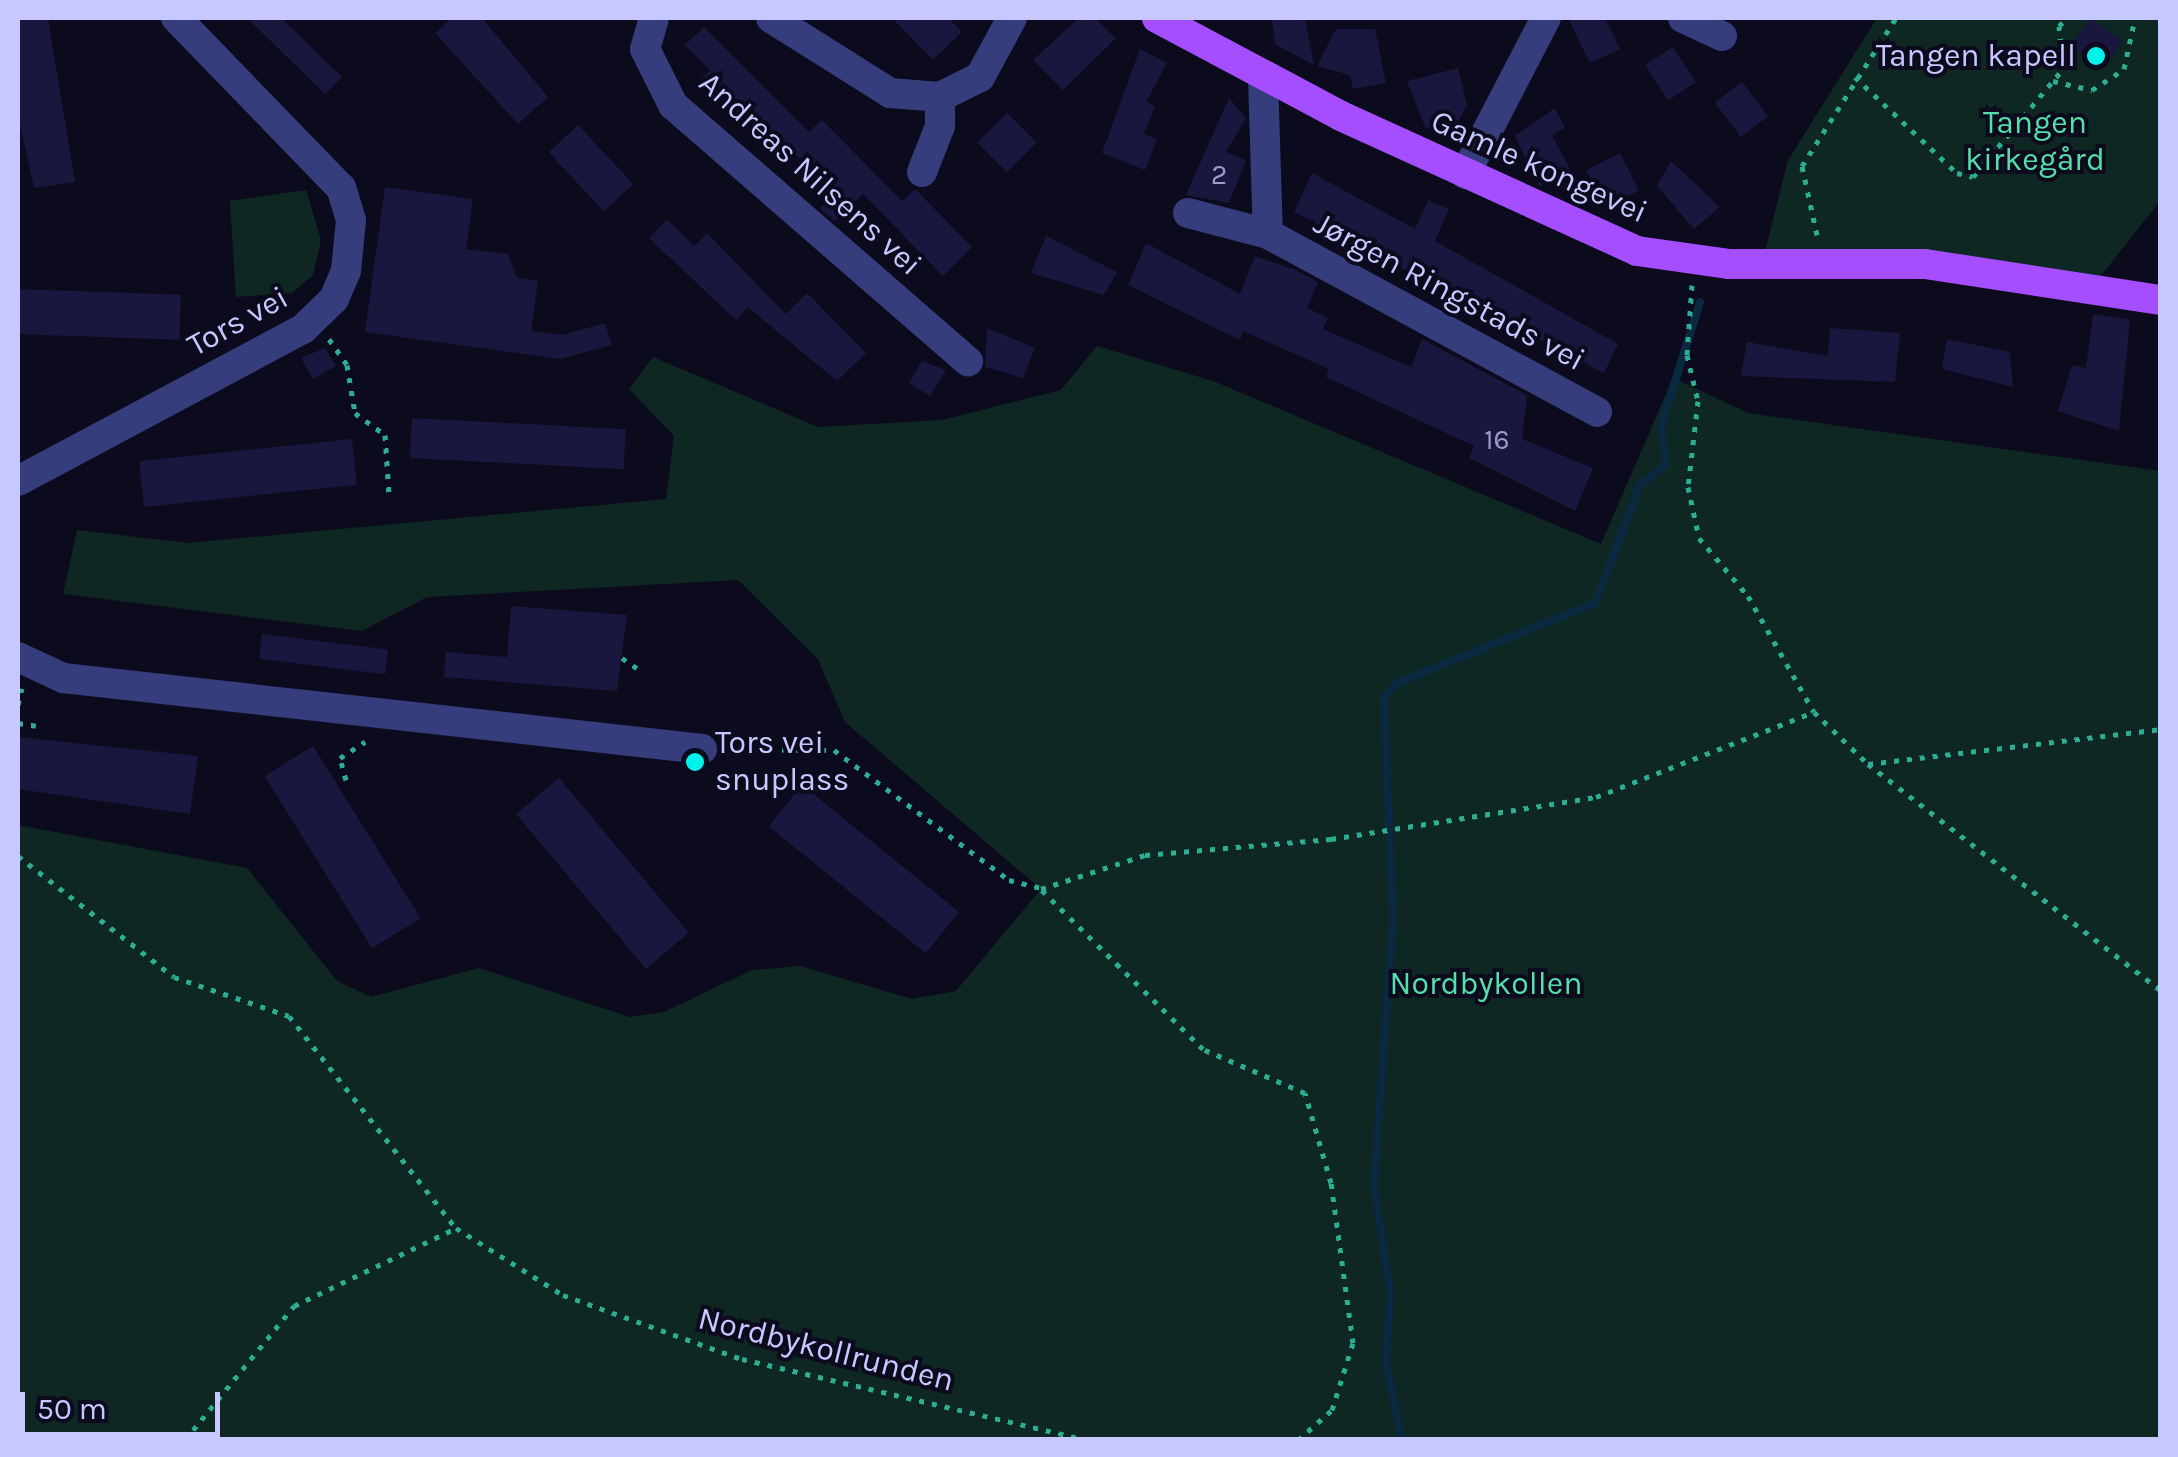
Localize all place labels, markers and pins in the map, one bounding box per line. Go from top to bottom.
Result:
place label: Tangen kapell [1876,37,2076,75]
marker: Tangen kapell [2085,45,2107,67]
place label: Tors vei snuplass [715,725,849,800]
marker: Tors vei snuplass [684,751,706,773]

